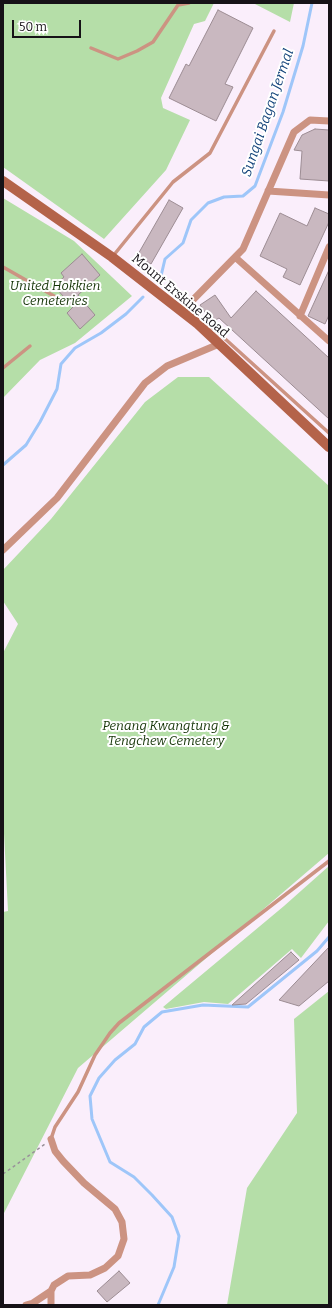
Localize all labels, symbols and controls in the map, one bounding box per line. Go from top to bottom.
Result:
scale bar [14,12,83,38]
text: 50 m [19,20,47,34]
water label: Sungai Bagan Jermal [238,47,298,179]
street label: Mount Erskine Road [128,251,232,341]
park label: United Hokkien Cemeteries [10,278,100,309]
park label: Penang Kwangtung & Tengchew Cemetery [102,718,230,749]

